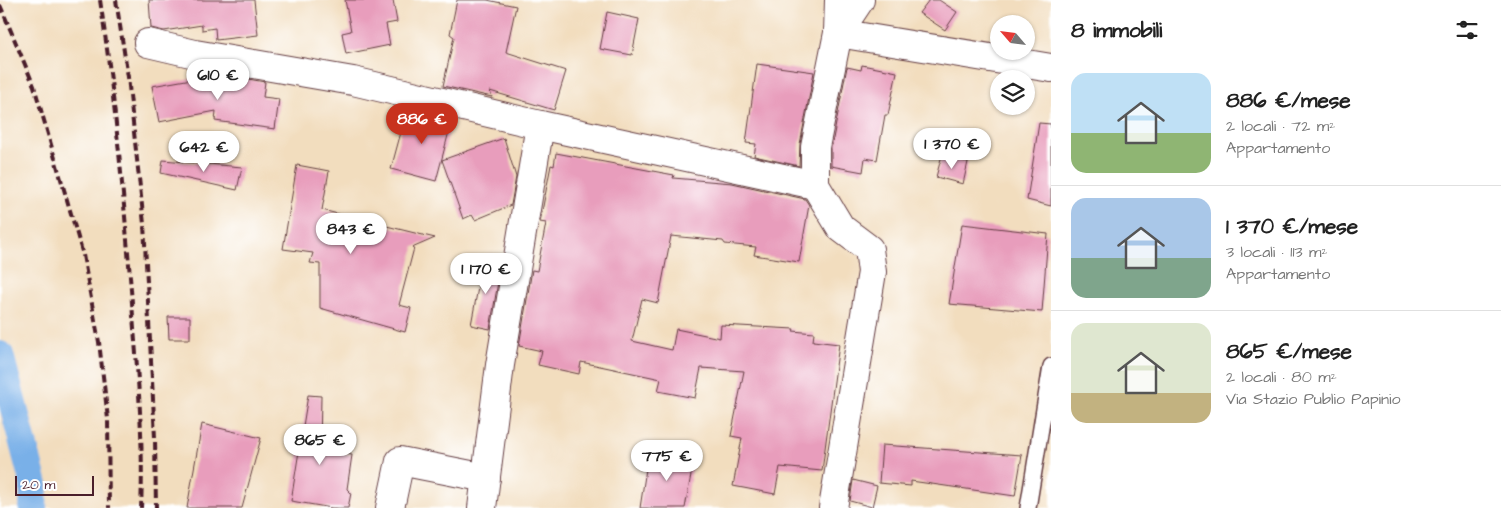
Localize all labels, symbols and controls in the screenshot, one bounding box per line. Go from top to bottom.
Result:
north arrow [990,15,1035,60]
map controls [990,15,1035,115]
text: 8 immobili [1071,16,1162,45]
icon: filters [1453,16,1481,44]
pin: 610 € [183,58,253,101]
text: 610 € [197,64,239,86]
button: layers [990,70,1035,115]
text: 886 €/mese [1226,86,1351,115]
icon: home [1111,93,1171,153]
pin: 886 € [387,102,457,145]
text: 886 € [397,108,447,130]
text: 2 locali · 72 m² [1226,115,1335,137]
pin: 1 370 € [906,128,998,170]
pin: 642 € [169,130,239,173]
text: 1 370 € [924,133,980,155]
text: 642 € [179,136,229,158]
text: Appartamento [1226,137,1330,159]
pin: 843 € [316,212,386,255]
text: 1 370 €/mese [1226,212,1358,241]
text: 843 € [327,218,375,240]
icon: home [1111,218,1171,278]
text: 3 locali · 113 m² [1226,241,1327,263]
pin: 1 170 € [440,252,532,295]
text: 1 170 € [461,258,511,280]
text: Appartamento [1226,263,1330,285]
text: 865 €/mese [1226,337,1352,366]
icon: home [1111,343,1171,403]
text: 2 locali · 80 m² [1226,366,1337,388]
text: Via Stazio Publio Papinio [1226,388,1400,410]
pin: 865 € [285,424,355,466]
text: 865 € [295,429,345,451]
pin: 775 € [632,440,702,482]
text: 775 € [642,445,692,467]
scale bar [15,473,94,496]
text: 20 m [22,475,55,495]

